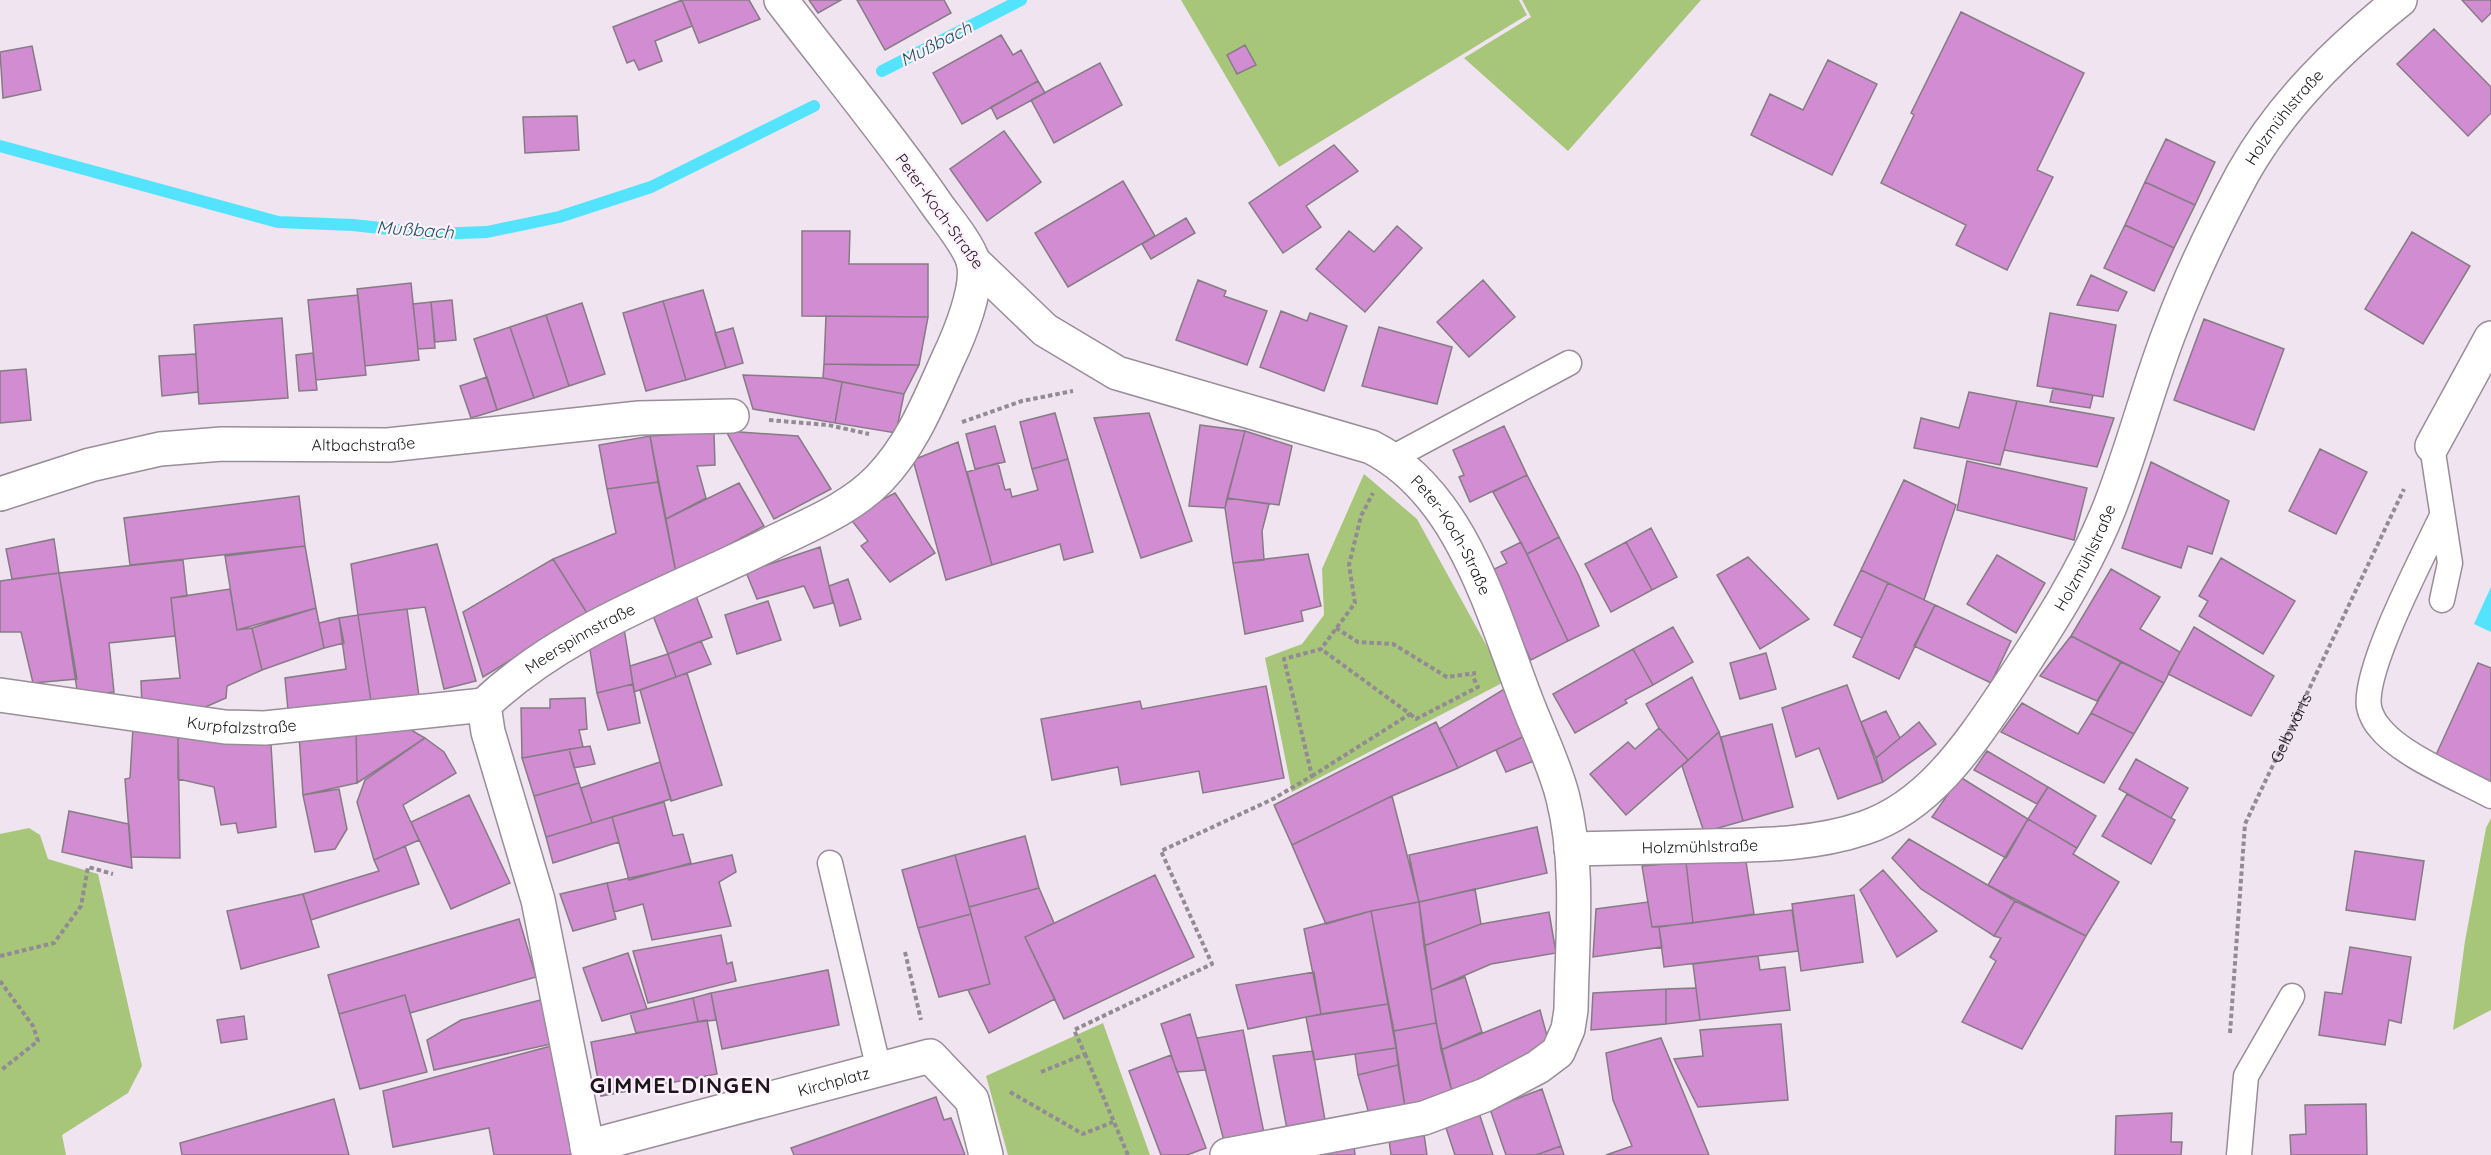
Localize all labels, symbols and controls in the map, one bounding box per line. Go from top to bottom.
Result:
water label: Mußbach [896,15,976,71]
street label: Holzmühlstraße [2240,65,2327,169]
street label: Peter-Koch-Straße [891,149,989,273]
water label: Mußbach [376,215,455,244]
street label: Altbachstraße [312,432,416,455]
street label: Peter-Koch-Straße [1407,471,1495,598]
street label: Holzmühlstraße [2050,502,2120,614]
street label: Meerspinnstraße [521,599,638,678]
street label: Gelbwärts [2266,690,2316,766]
street label: Kurpfalzstraße [186,712,297,738]
street label: Holzmühlstraße [1642,835,1759,857]
street label: Kirchplatz [795,1062,872,1101]
district label: GIMMELDINGEN [590,1071,772,1099]

